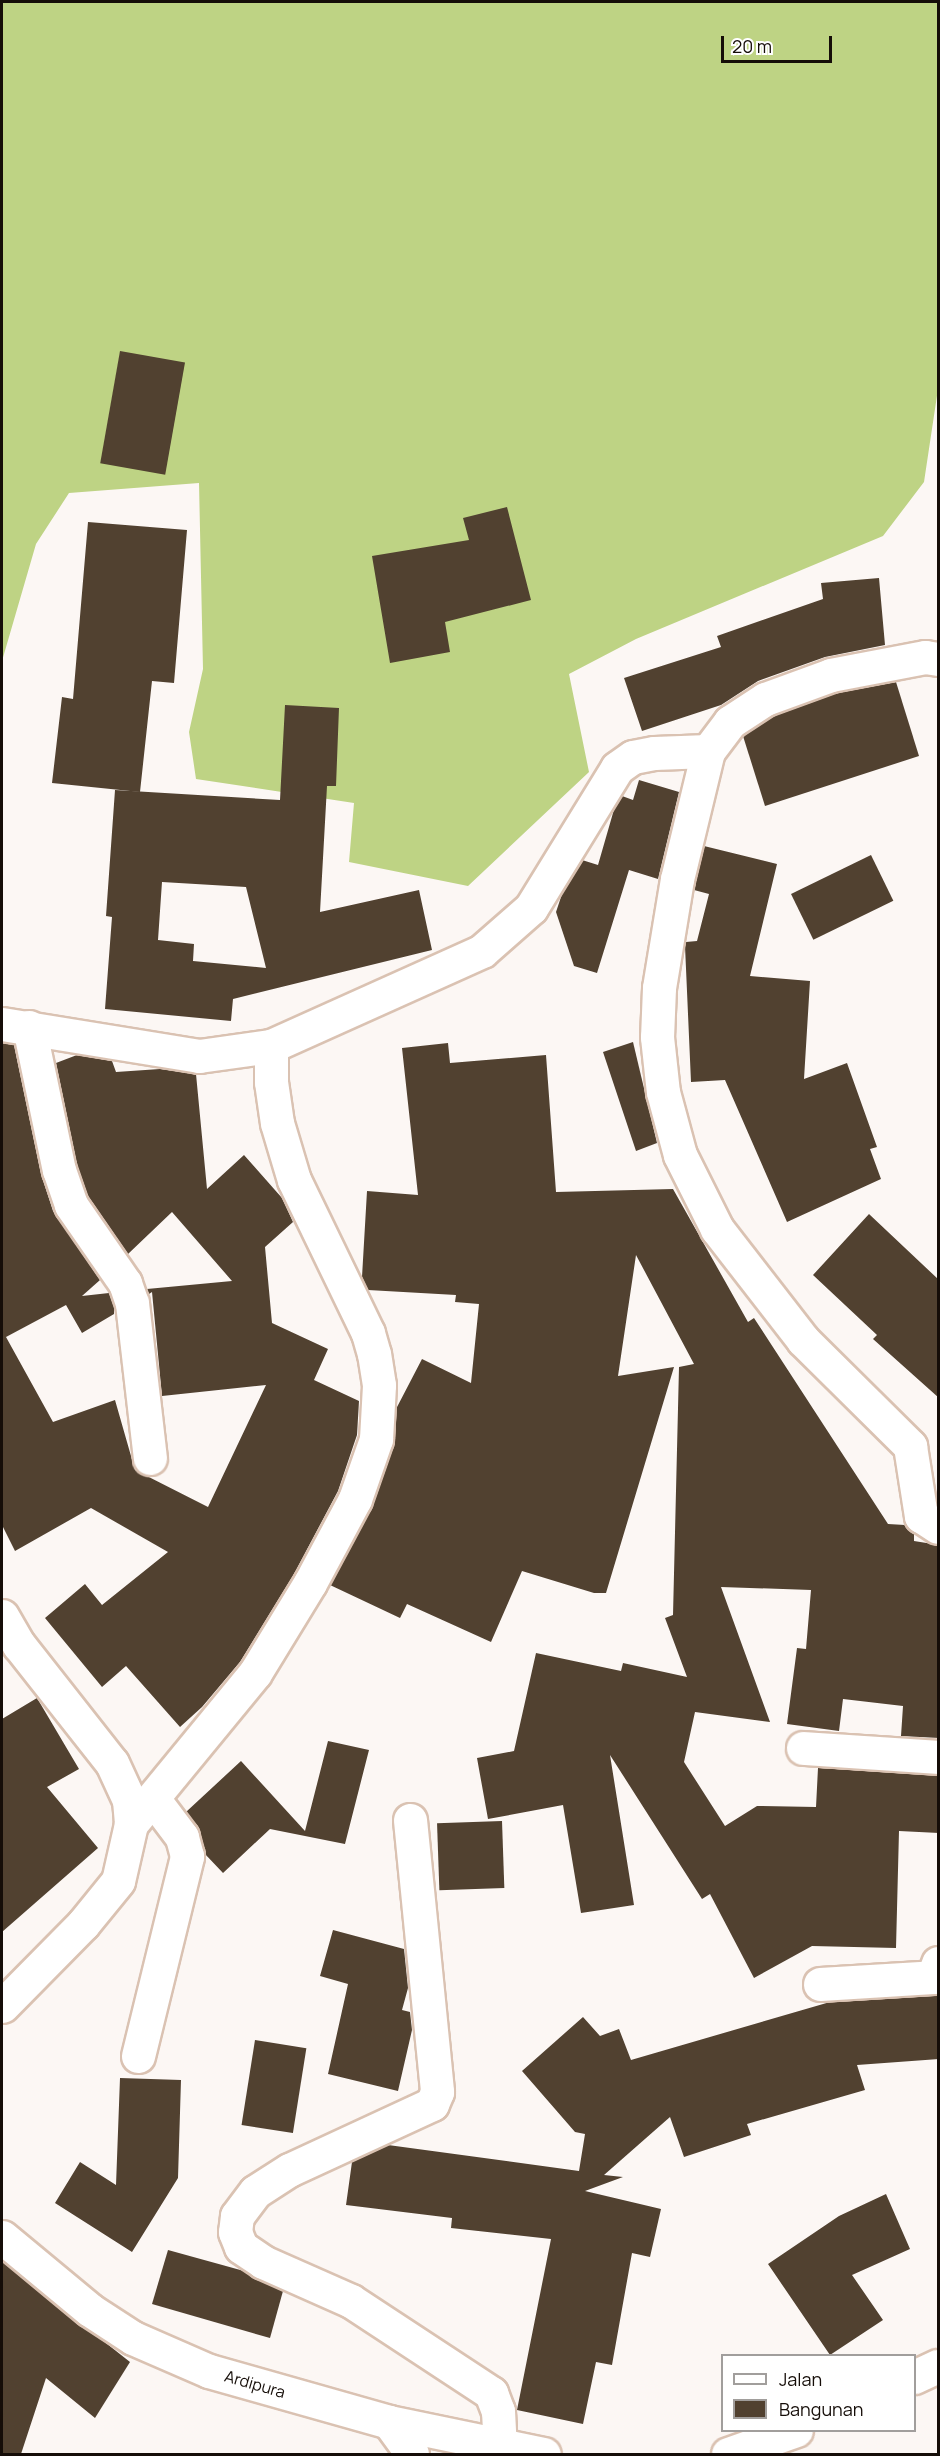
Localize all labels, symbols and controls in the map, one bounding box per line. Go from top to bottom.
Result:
scale bar [724,24,835,62]
text: 20 m [732,34,772,58]
legend [721,2354,916,2432]
street label: Ardipura [222,2366,288,2402]
text: Jalan [779,2367,822,2391]
text: Bangunan [779,2397,863,2421]

